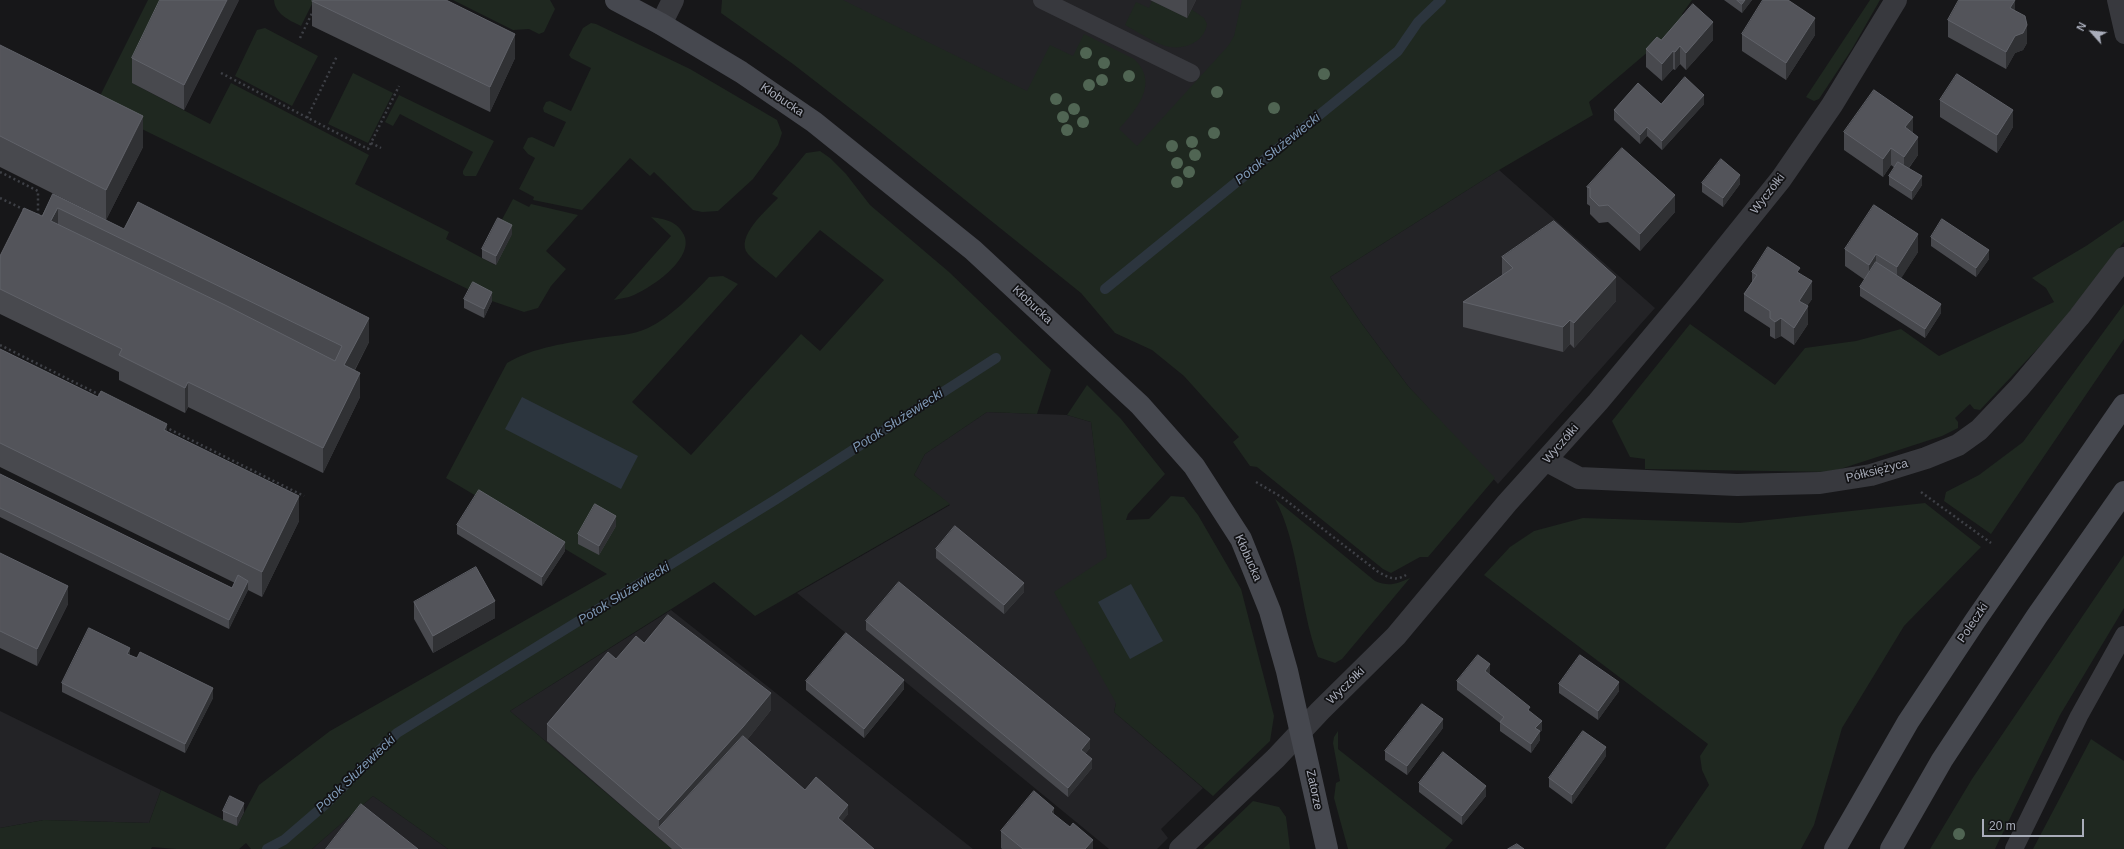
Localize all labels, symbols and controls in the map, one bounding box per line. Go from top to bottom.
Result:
north arrow [2072,12,2112,52]
text: N [2074,20,2088,33]
street label: Kłobucka [758,80,806,120]
water label: Potok Służewiecki [1232,110,1324,188]
street label: Wyczółki [1748,171,1788,217]
street label: Kłobucka [1009,283,1055,327]
water label: Potok Służewiecki [850,386,946,456]
street label: Wyczółki [1540,421,1582,467]
street label: Półksiężyca [1845,456,1909,486]
street label: Kłobucka [1231,533,1265,583]
water label: Potok Służewiecki [575,560,673,628]
street label: Poleczki [1955,600,1991,646]
street label: Wyczółki [1324,664,1368,708]
water label: Potok Służewiecki [313,732,399,816]
street label: Zatorze [1303,769,1325,811]
scale bar [1984,811,2086,837]
text: 20 m [1989,819,2016,833]

